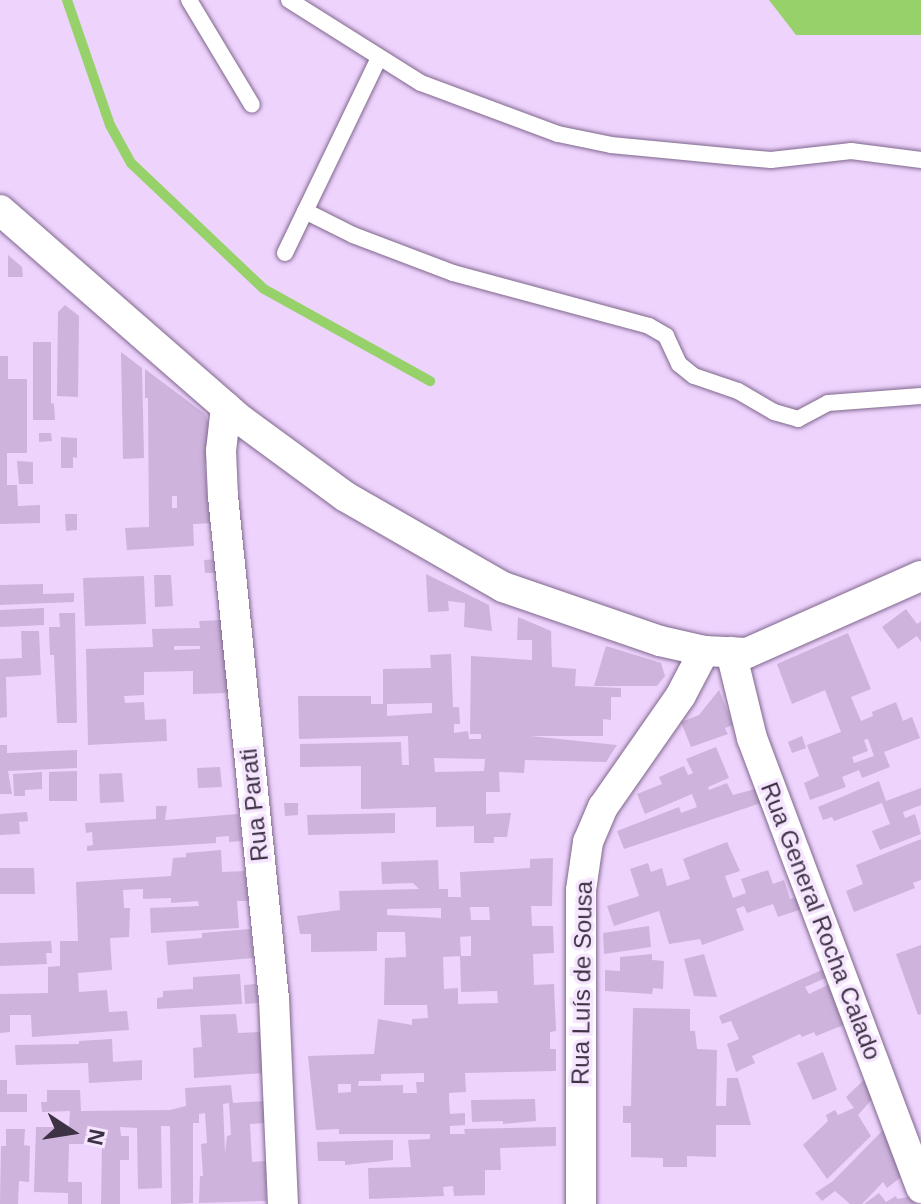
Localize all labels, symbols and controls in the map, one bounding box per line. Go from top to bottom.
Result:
street label: Rua Parati [234,747,274,863]
street label: Rua General Rocha Calado [755,778,887,1064]
street label: Rua Luís de Sousa [566,881,598,1085]
north arrow [32,1092,112,1172]
text: N [82,1127,110,1147]

